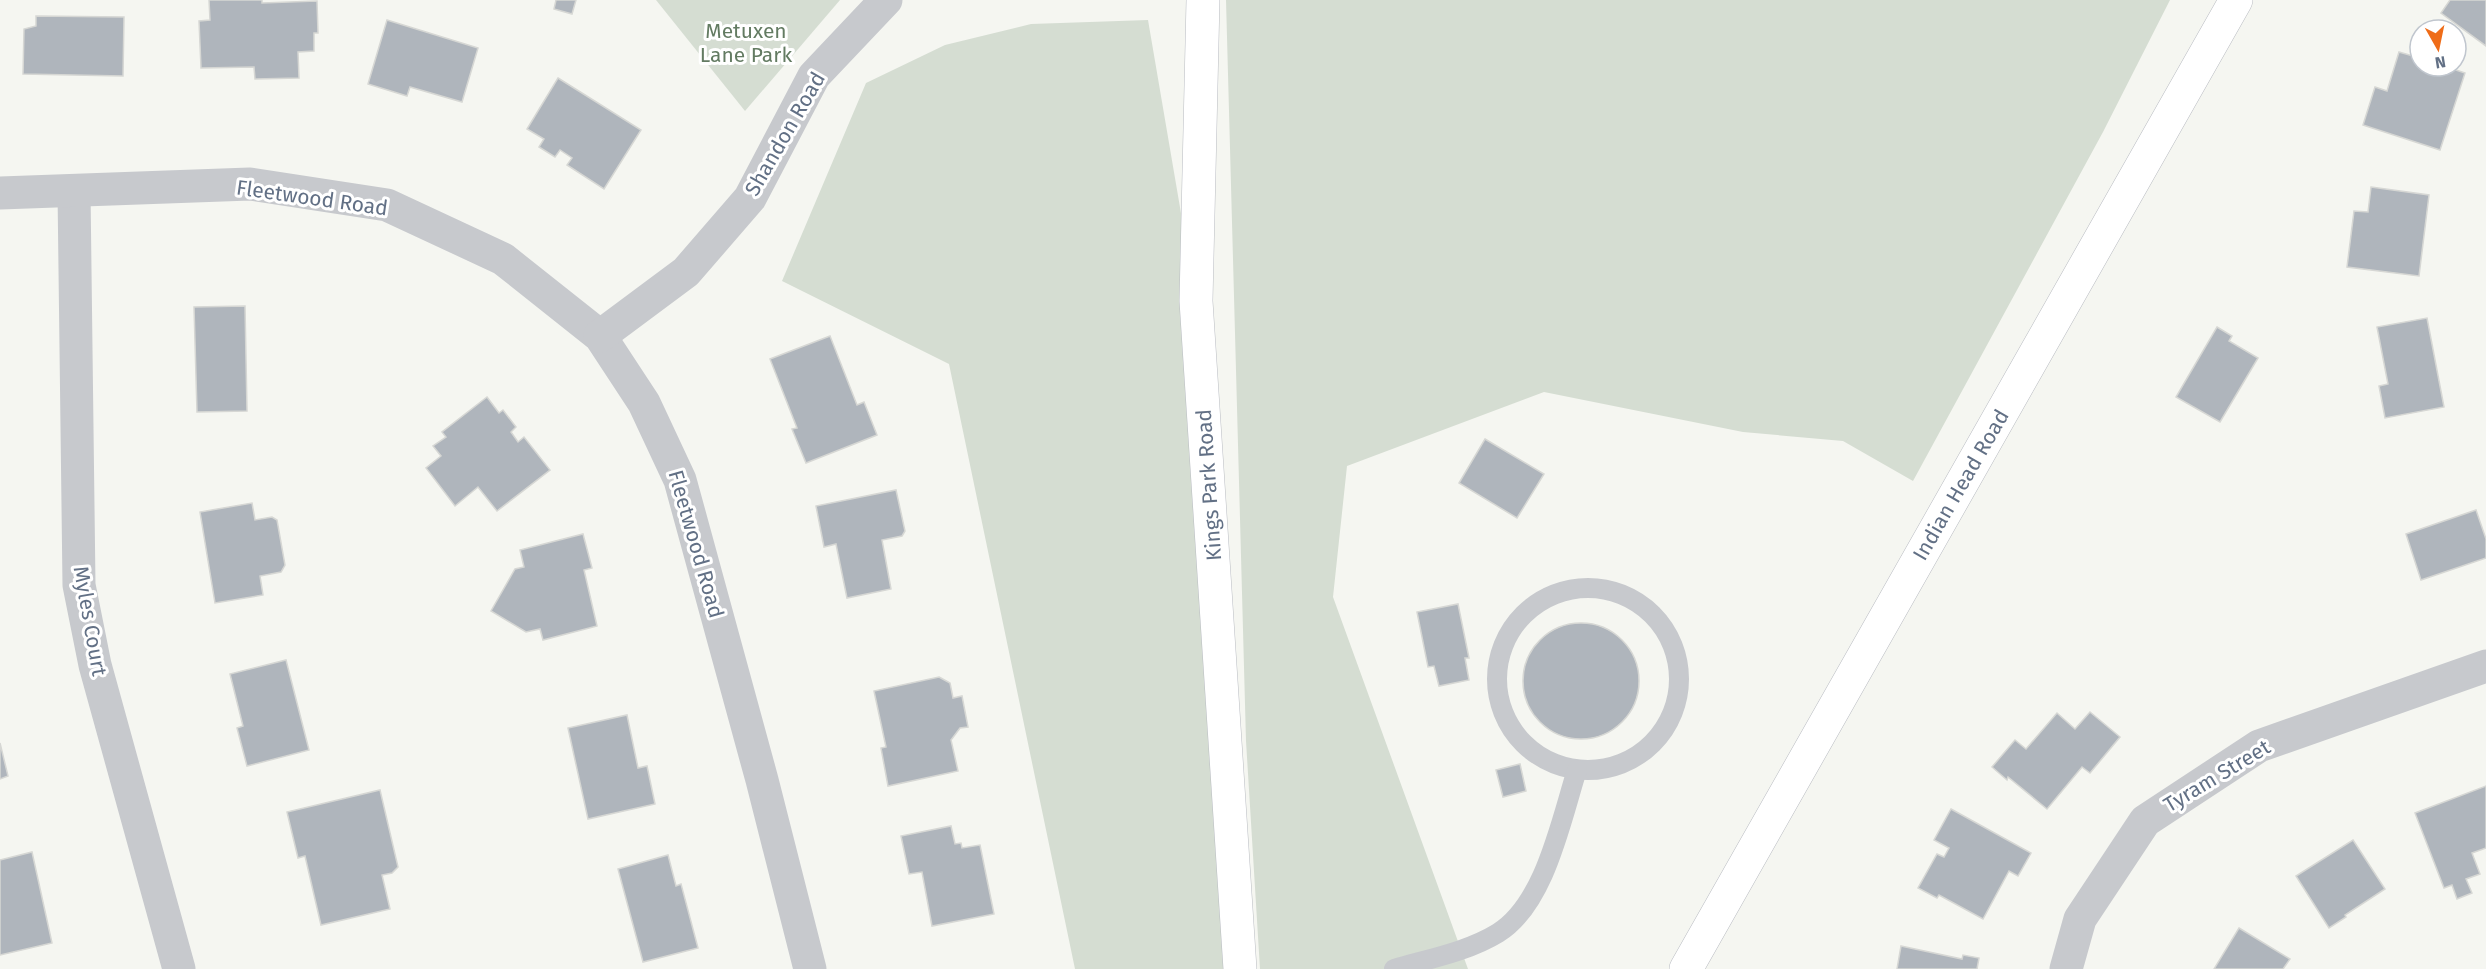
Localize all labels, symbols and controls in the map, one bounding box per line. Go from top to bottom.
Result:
park label: Metuxen Lane Park [700,18,792,68]
north arrow [2408,18,2468,78]
text: N [2434,52,2447,73]
street label: Shandon Road [739,67,831,201]
street label: Fleetwood Road [235,174,389,222]
street label: Indian Head Road [1907,405,2015,565]
street label: Kings Park Road [1191,408,1227,562]
street label: Fleetwood Road [662,467,730,621]
street label: Myles Court [68,564,113,678]
street label: Tyram Street [2159,734,2275,818]

